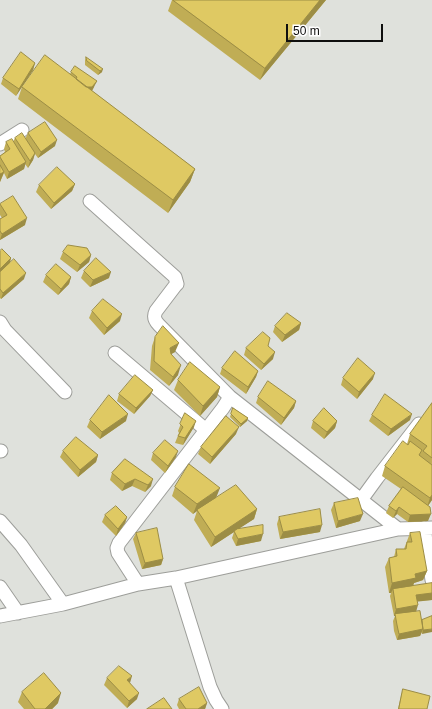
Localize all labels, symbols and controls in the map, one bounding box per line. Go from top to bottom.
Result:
scale bar [288,16,385,42]
text: 50 m [293,24,320,38]

